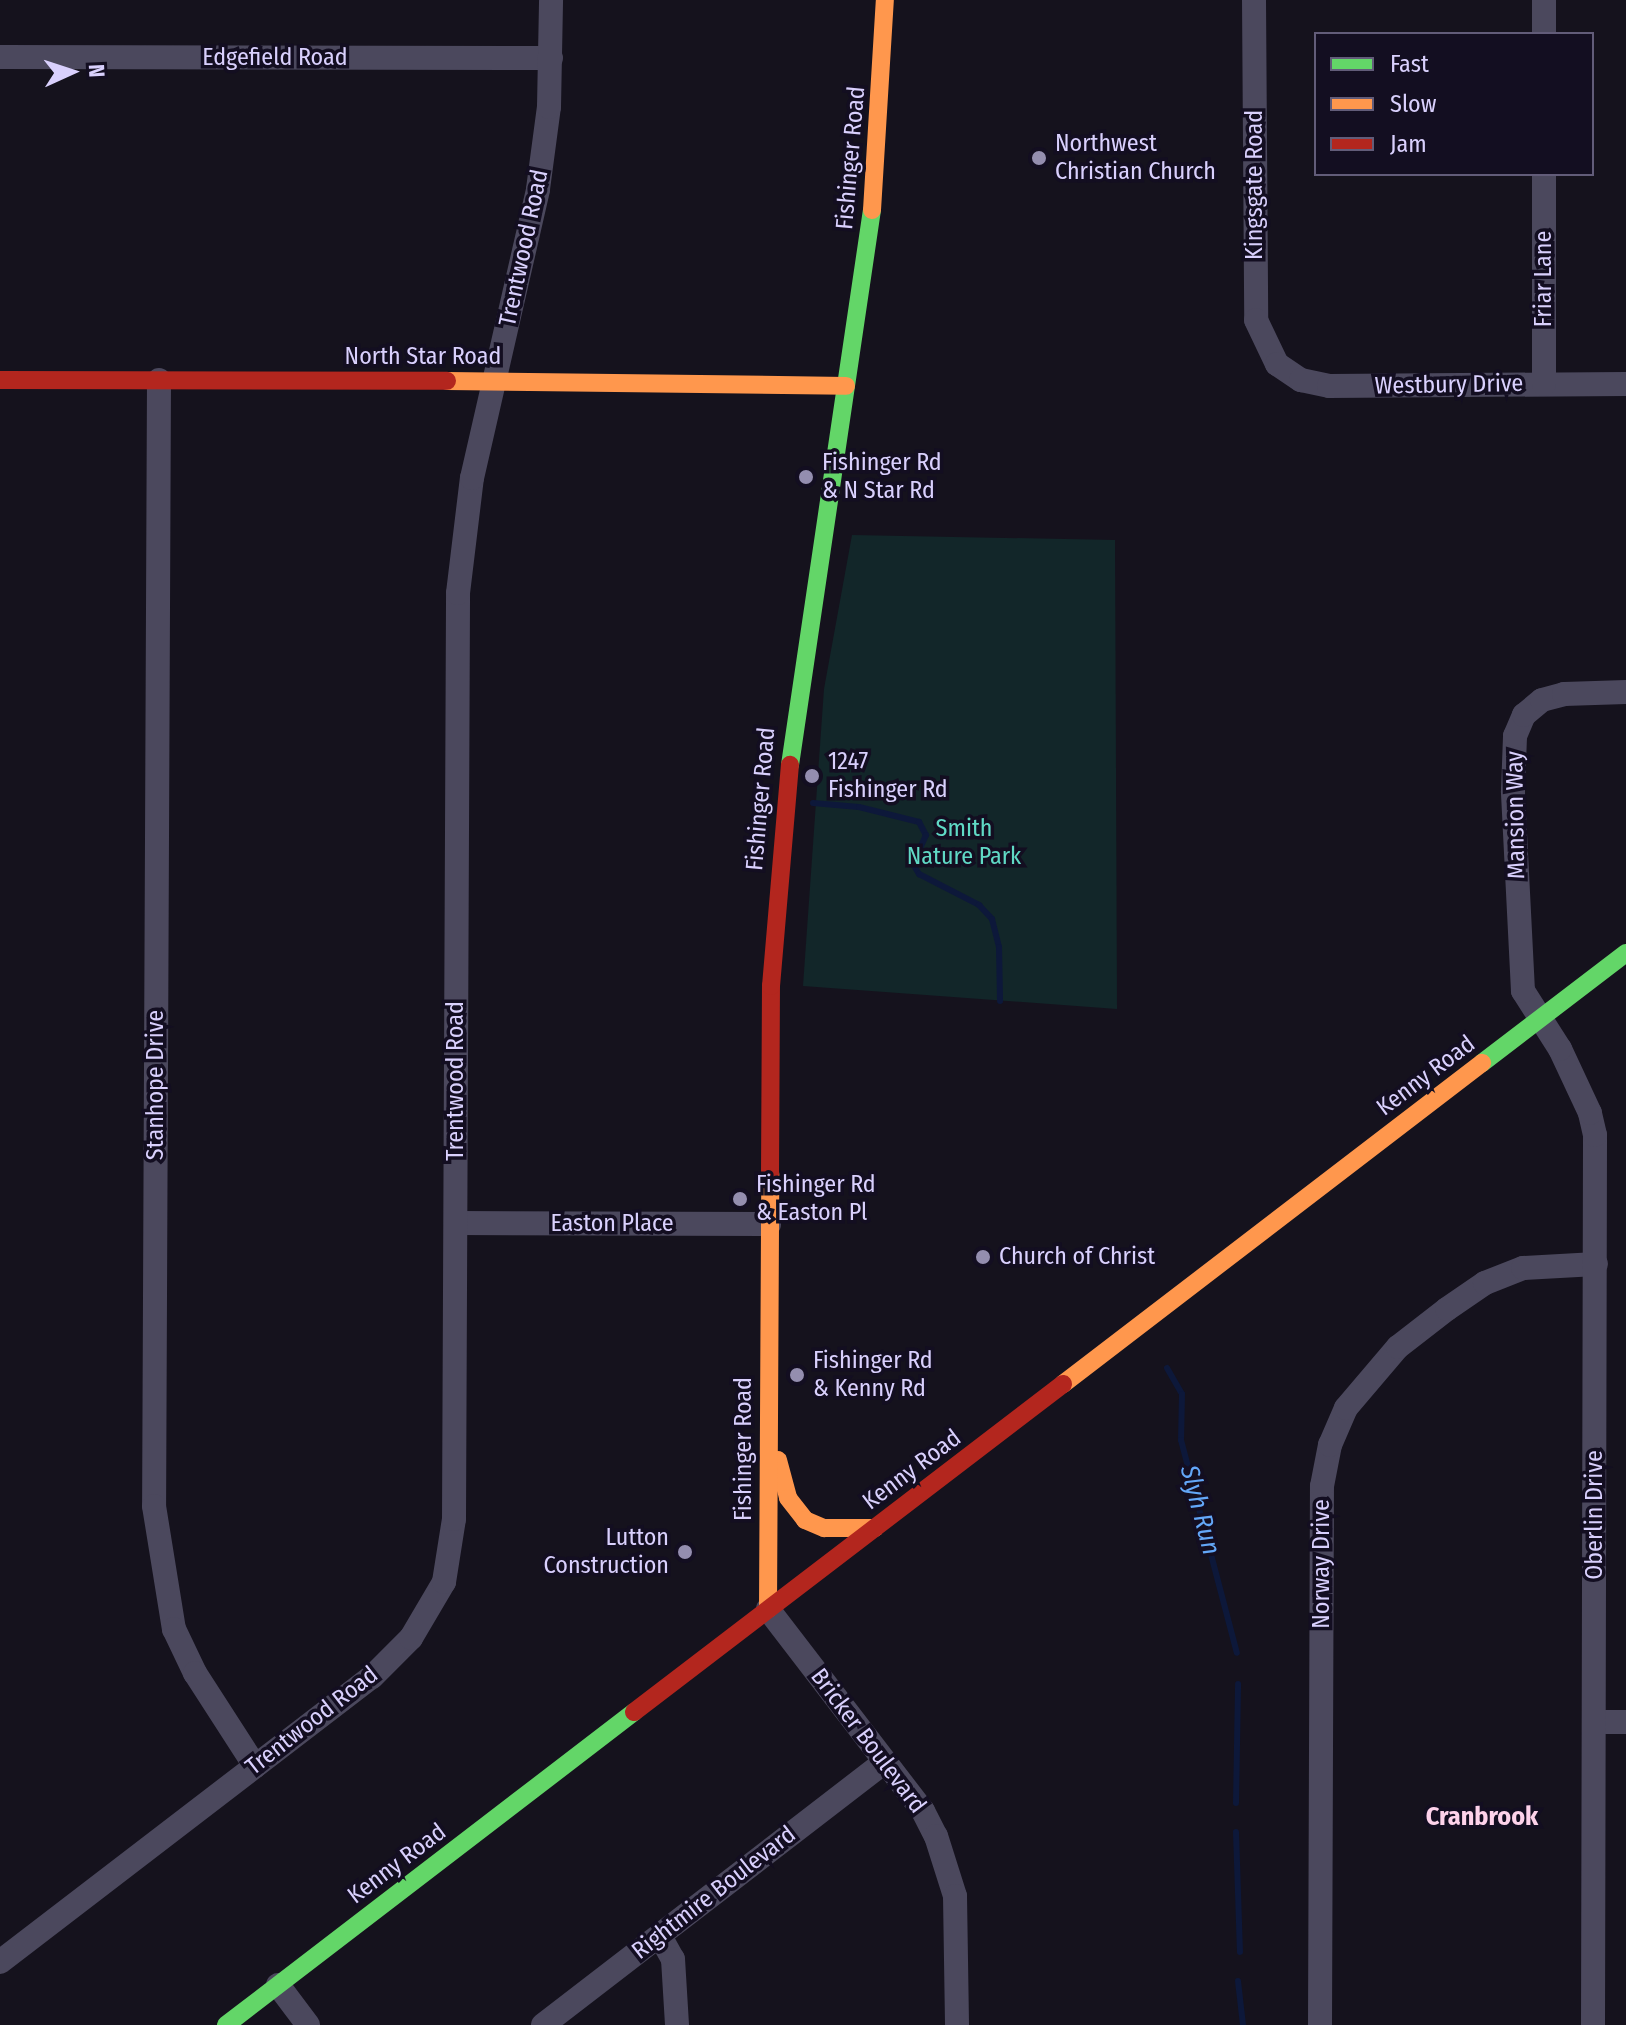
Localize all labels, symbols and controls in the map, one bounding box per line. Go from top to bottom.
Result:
north arrow [32,32,112,112]
legend [1314,32,1594,176]
street label: Edgefield Road [202,44,348,72]
text: Fast [1390,50,1429,78]
text: N [83,63,110,78]
street label: Fishinger Road [830,85,872,231]
text: Slow [1390,90,1436,118]
street label: Kingsgate Road [1241,110,1269,260]
place label: Northwest Christian Church [1055,130,1216,186]
text: Jam [1390,130,1427,158]
marker: Northwest Christian Church [1030,149,1048,167]
street label: Trentwood Road [493,167,555,329]
street label: Friar Lane [1530,231,1558,327]
street label: North Star Road [345,343,501,371]
street label: Westbury Drive [1374,369,1524,401]
place label: Fishinger Rd & N Star Rd [822,449,942,505]
marker: Fishinger Rd & N Star Rd [797,468,815,486]
street label: Fishinger Road [740,726,782,872]
place label: 1247 Fishinger Rd [828,748,948,804]
street label: Mansion Way [1500,751,1532,879]
marker: 1247 Fishinger Rd [803,767,821,785]
park label: Smith Nature Park [907,815,1021,871]
street label: Trentwood Road [442,1001,470,1161]
street label: Stanhope Drive [142,1010,170,1160]
street label: Kenny Road [1371,1030,1481,1122]
place label: Fishinger Rd & Easton Pl [756,1171,876,1227]
marker: Fishinger Rd & Easton Pl [731,1190,749,1208]
street label: Easton Place [550,1210,674,1238]
place label: Church of Christ [999,1243,1155,1271]
marker: Church of Christ [974,1248,992,1266]
place label: Fishinger Rd & Kenny Rd [813,1347,933,1403]
marker: Fishinger Rd & Kenny Rd [788,1366,806,1384]
street label: Fishinger Road [730,1377,758,1521]
street label: Kenny Road [857,1424,967,1516]
street label: Oberlin Drive [1581,1450,1609,1580]
water label: Slyh Run [1173,1462,1227,1558]
street label: Norway Drive [1308,1499,1336,1629]
place label: Lutton Construction [544,1524,669,1580]
marker: Lutton Construction [676,1543,694,1561]
street label: Trentwood Road [240,1661,384,1781]
street label: Bricker Boulevard [804,1663,932,1819]
district label: Cranbrook [1426,1801,1538,1833]
street label: Kenny Road [342,1818,452,1910]
street label: Rightmire Boulevard [627,1820,801,1966]

